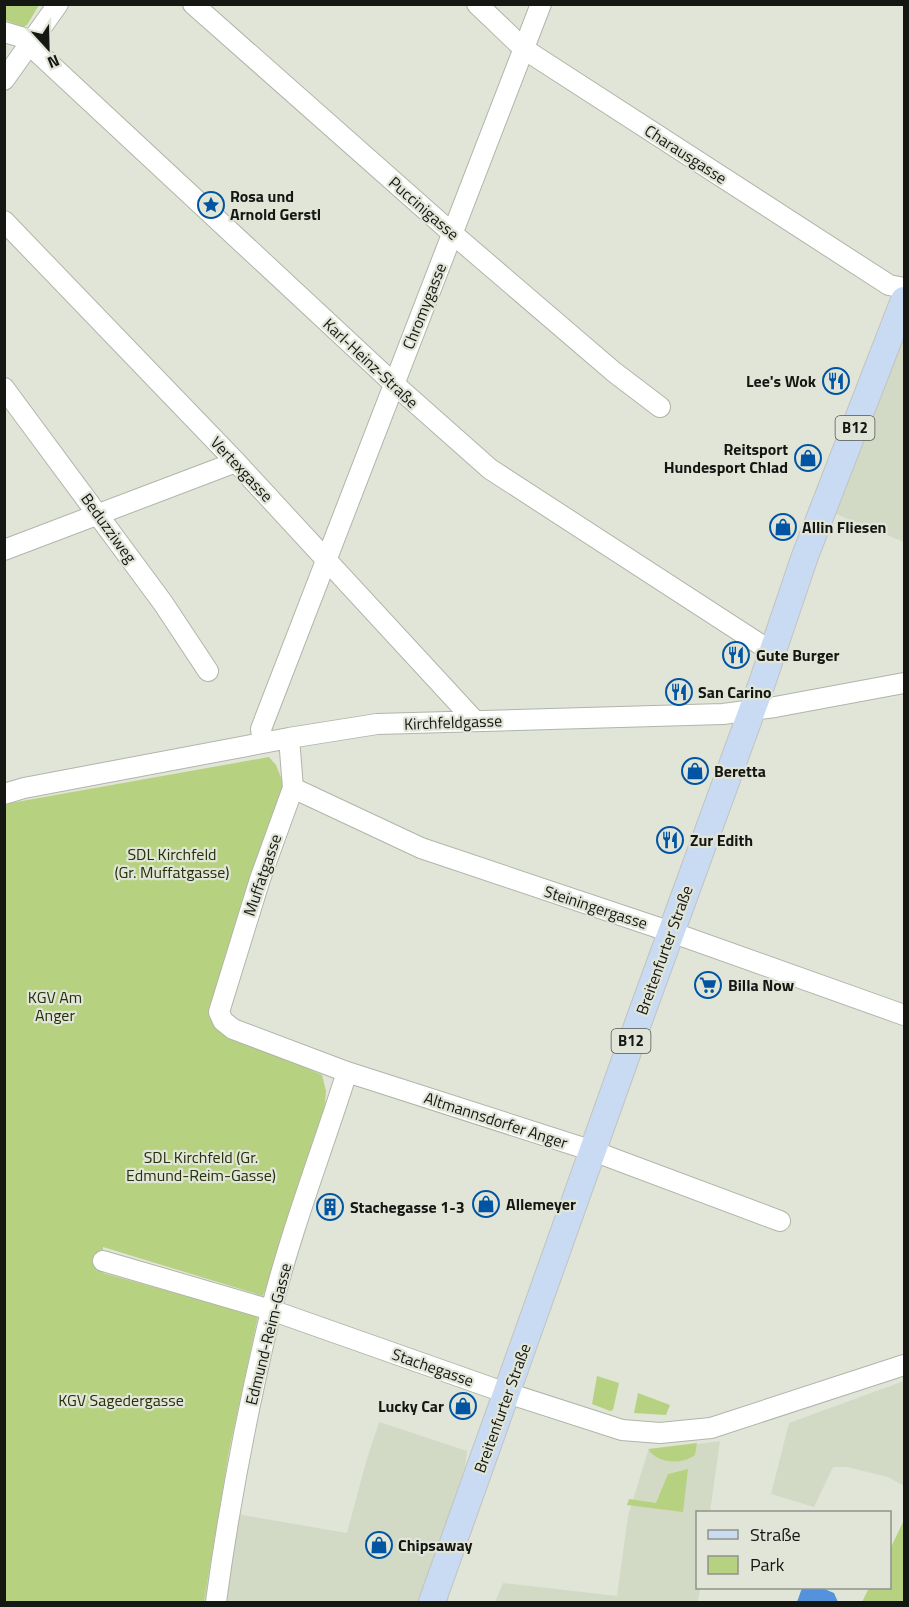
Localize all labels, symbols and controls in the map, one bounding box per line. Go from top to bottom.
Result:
north arrow [18,18,78,78]
text: N [44,49,63,75]
street label: Charausgasse [640,118,732,190]
street label: Puccinigasse [383,171,465,245]
place label: Rosa und Arnold Gerstl [230,184,321,226]
place icon: Rosa und Arnold Gerstl [196,190,226,220]
street label: Chromygasse [396,259,452,353]
street label: Karl-Heinz-Straße [318,312,424,414]
restaurant icon: Lee's Wok [821,366,851,396]
place label: Lee's Wok [746,369,817,393]
road number: B12 [836,416,874,440]
street label: Vertexgasse [205,431,279,507]
place label: Reitsport Hundesport Chlad [664,437,788,479]
shop icon: Reitsport Hundesport Chlad [793,443,823,473]
street label: Beduzziweg [75,488,143,568]
shop icon: Allin Fliesen [768,512,798,542]
place label: Allin Fliesen [802,515,886,539]
restaurant icon: Gute Burger [721,640,751,670]
place label: Gute Burger [756,643,839,667]
restaurant icon: San Carino [664,677,694,707]
place label: San Carino [698,680,772,704]
street label: Kirchfeldgasse [404,708,502,736]
shop icon: Beretta [680,756,710,786]
place label: Beretta [714,759,766,783]
restaurant icon: Zur Edith [655,825,685,855]
place label: Zur Edith [690,828,753,852]
street label: Muffatgasse [237,831,287,919]
park label: SDL Kirchfeld (Gr. Muffatgasse) [114,842,230,884]
street label: Steiningergasse [541,879,651,935]
street label: Breitenfurter Straße [629,882,699,1018]
supermarket icon: Billa Now [693,970,723,1000]
place label: Billa Now [728,973,794,997]
park label: KGV Am Anger [28,985,82,1027]
road number: B12 [612,1029,650,1053]
street label: Altmannsdorfer Anger [421,1085,571,1155]
park label: SDL Kirchfeld (Gr. Edmund-Reim-Gasse) [126,1145,276,1187]
shop icon: Allemeyer [471,1189,501,1219]
building icon: Stachegasse 1-3 [315,1192,345,1222]
place label: Allemeyer [506,1192,576,1216]
place label: Stachegasse 1-3 [350,1195,465,1219]
street label: Edmund-Reim-Gasse [239,1260,297,1408]
street label: Breitenfurter Straße [467,1340,537,1476]
street label: Stachegasse [389,1342,477,1392]
park label: KGV Sagedergasse [58,1388,184,1412]
shop icon: Lucky Car [448,1391,478,1421]
place label: Lucky Car [378,1394,444,1418]
legend [696,1511,891,1589]
text: Straße [750,1521,801,1548]
shop icon: Chipsaway [364,1530,394,1560]
place label: Chipsaway [398,1533,472,1557]
text: Park [750,1551,785,1578]

